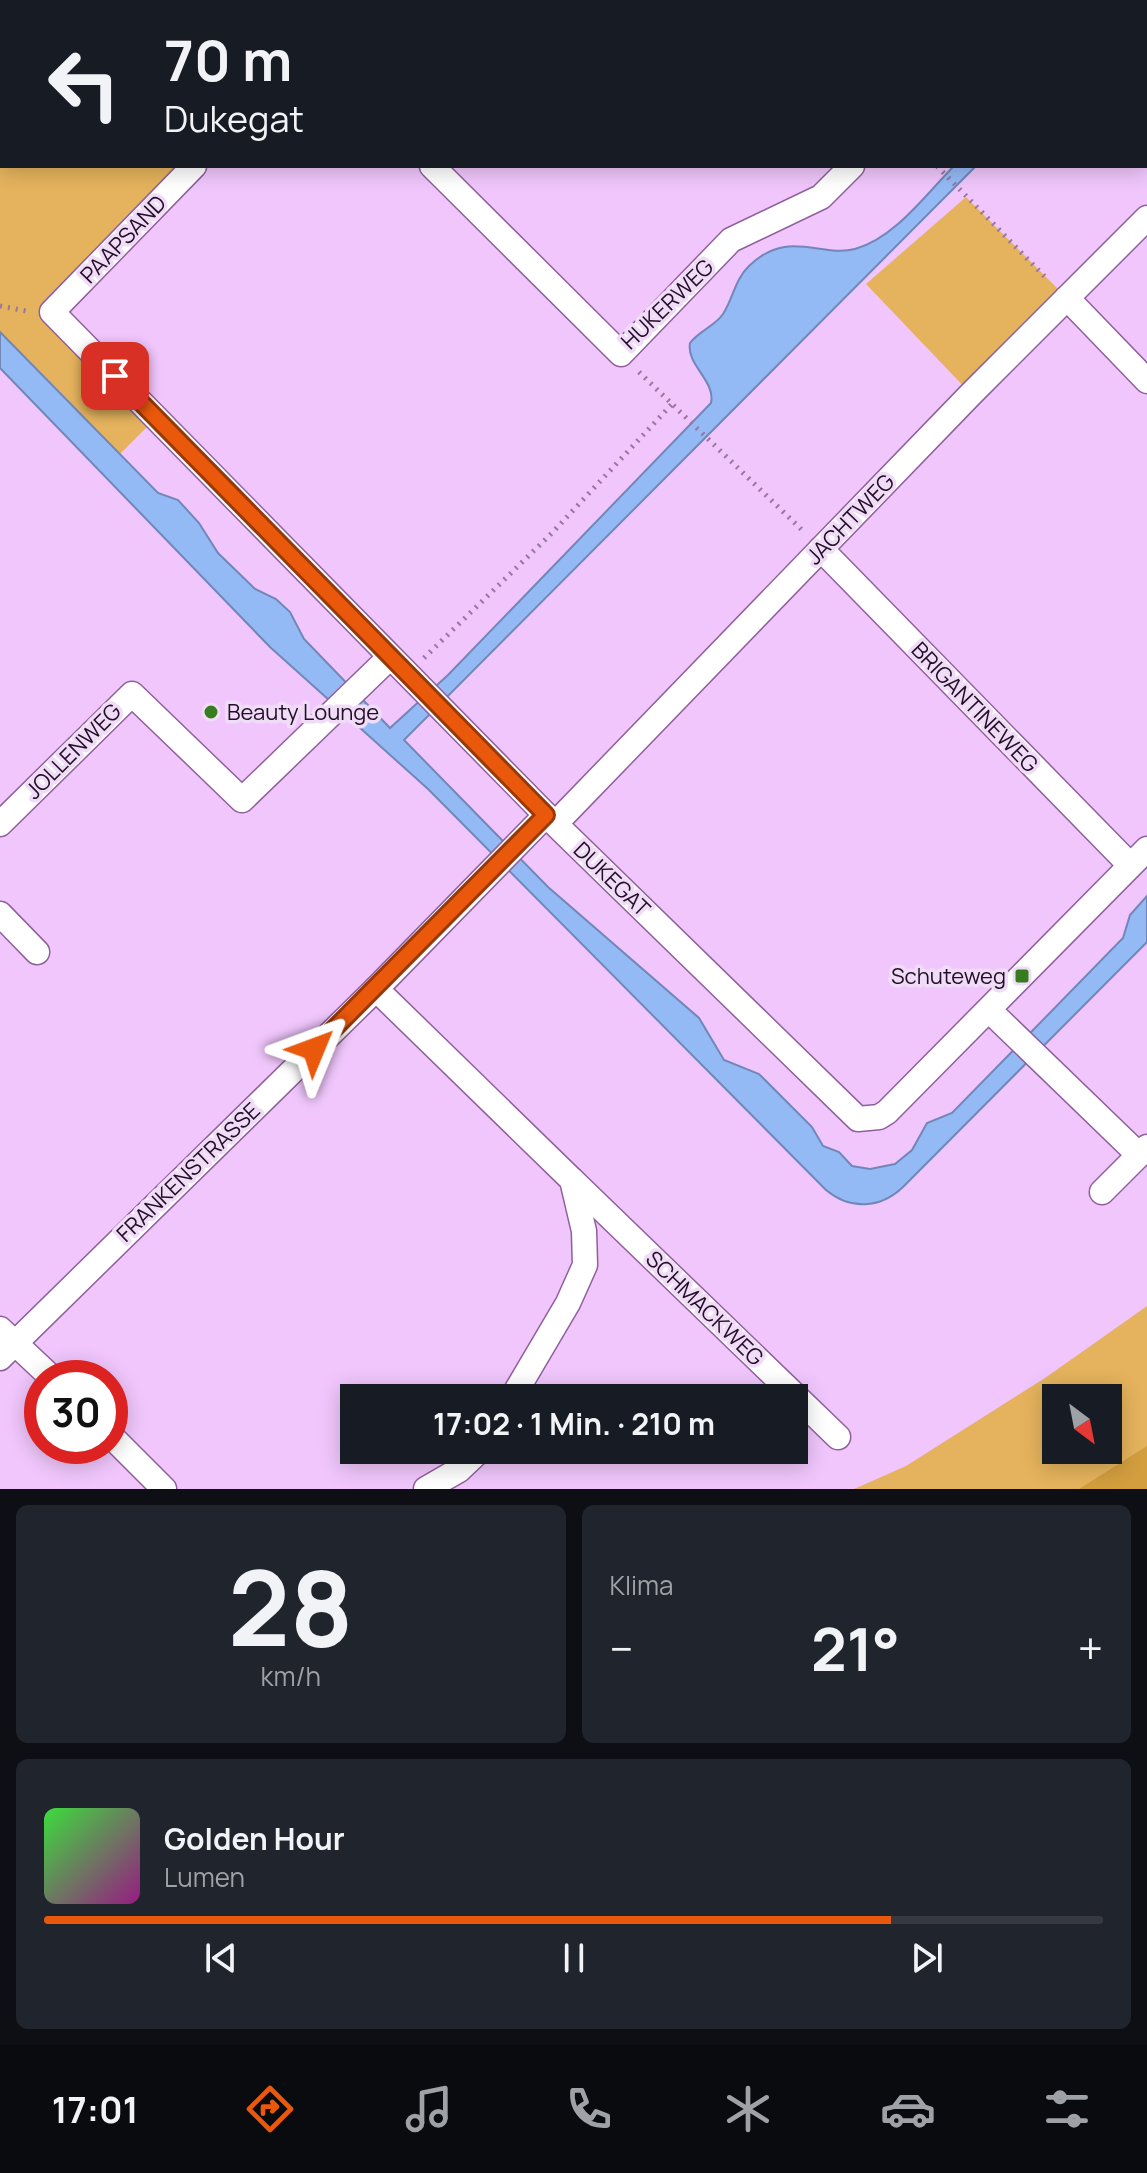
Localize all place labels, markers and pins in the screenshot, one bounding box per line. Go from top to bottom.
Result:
pin [81,342,149,410]
place label: Beauty Lounge [227,697,379,727]
marker: Beauty Lounge [202,703,220,721]
place label: Schuteweg [891,961,1006,991]
marker: Schuteweg [1013,967,1031,985]

